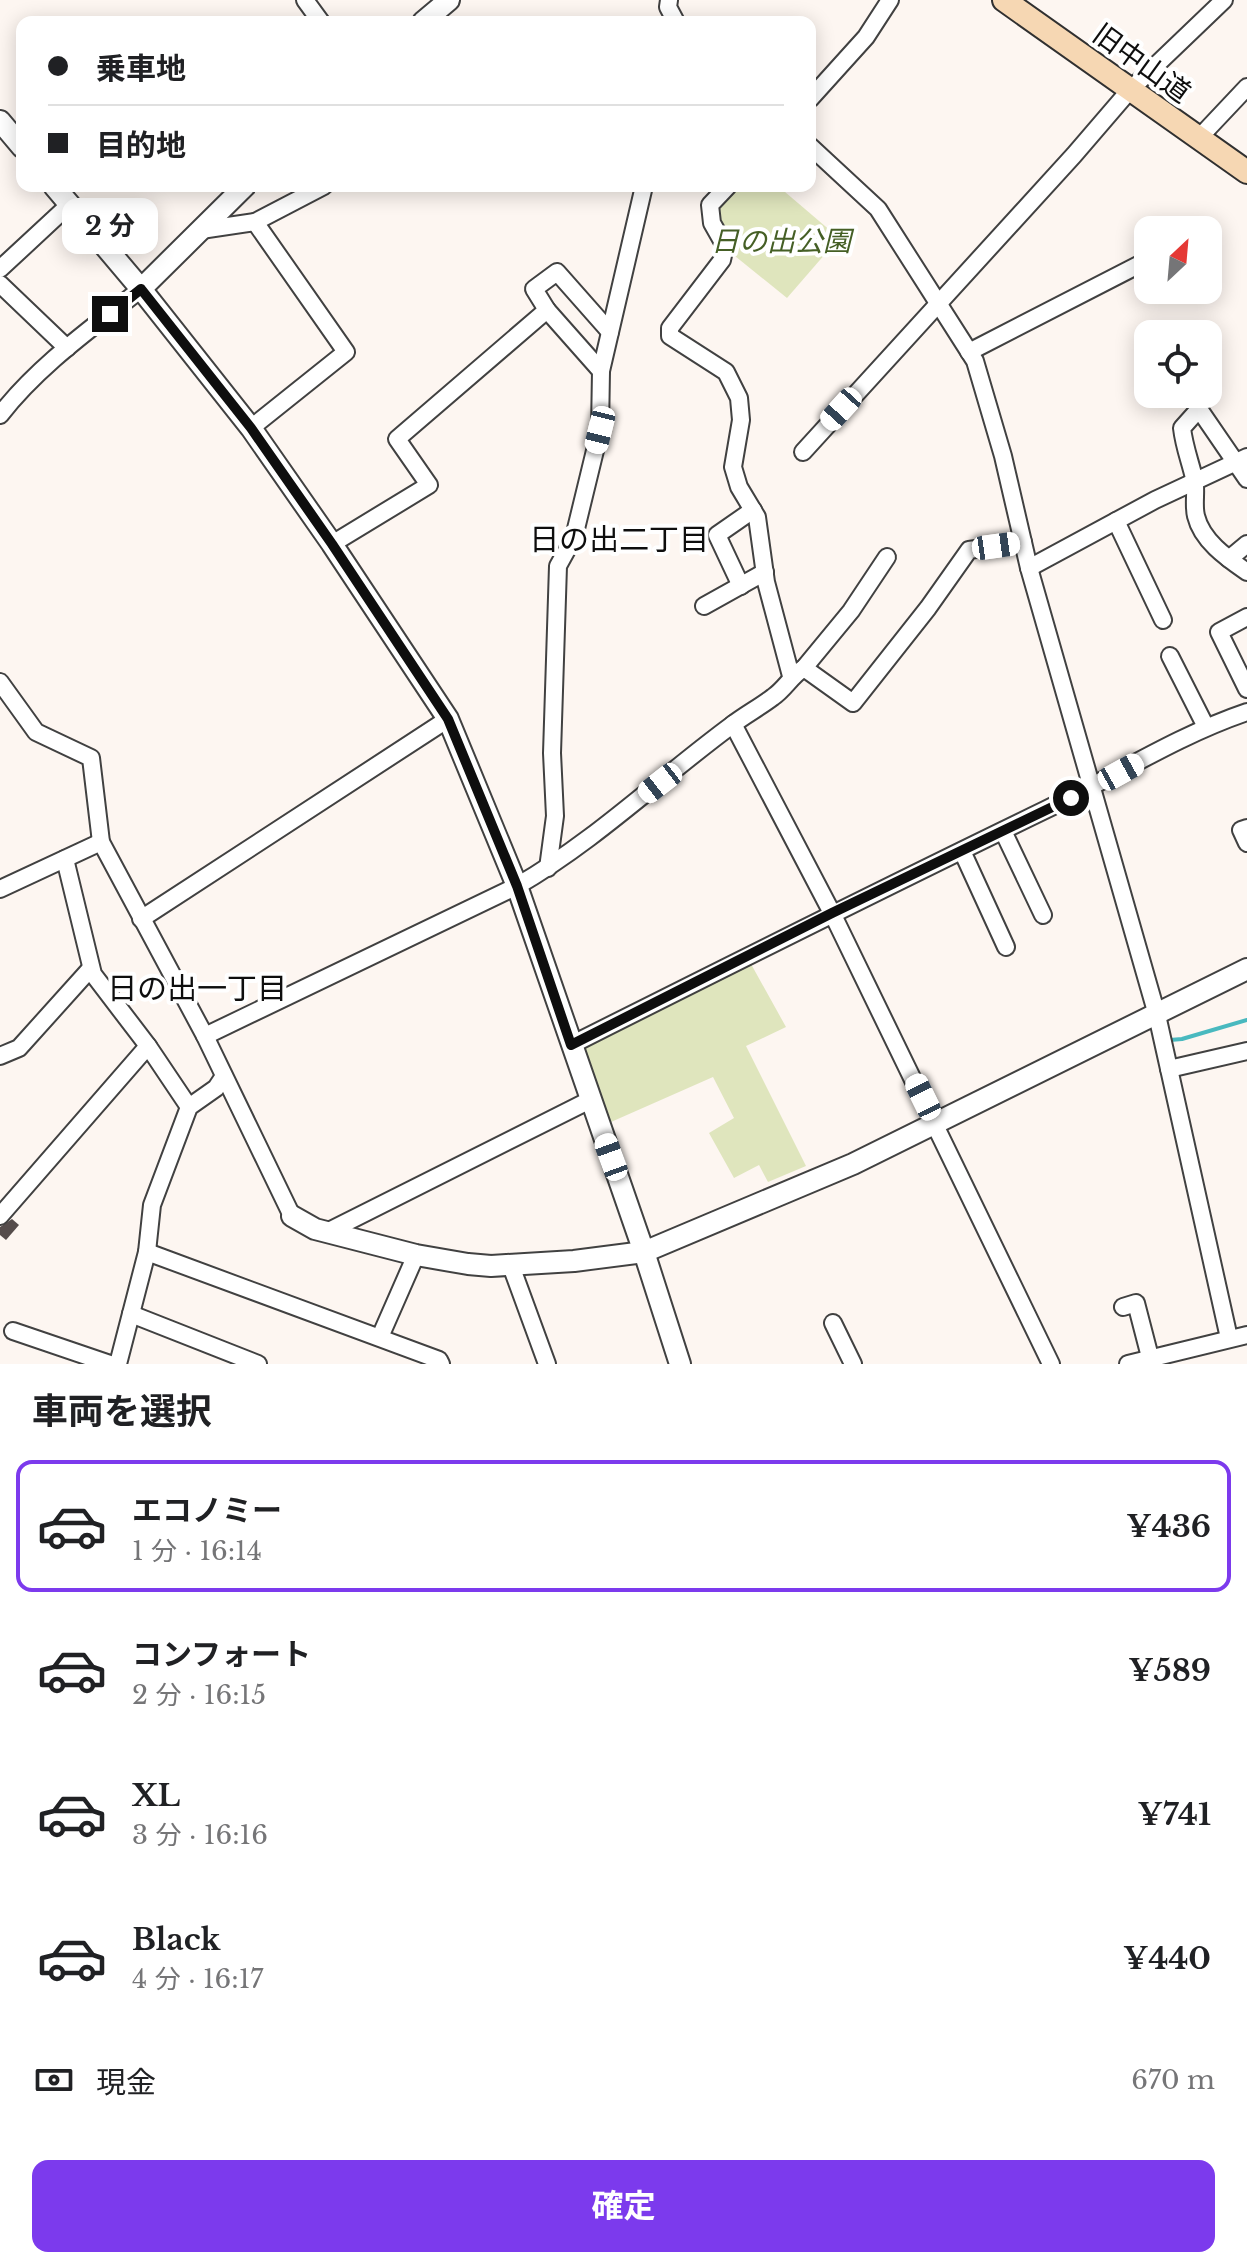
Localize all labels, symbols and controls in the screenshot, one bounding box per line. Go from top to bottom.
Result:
street label: 旧中山道 [1086,16,1197,110]
text: 乗車地 [96,50,186,87]
text: 目的地 [96,127,186,164]
callout: 2 分 [62,198,158,254]
text: 2 分 [85,210,135,242]
north arrow [1134,216,1222,304]
map controls [1134,216,1222,408]
park label: 日の出公園 [711,224,855,259]
route end [92,296,128,332]
button: locate [1134,320,1222,408]
car [816,383,866,435]
car [583,404,617,456]
district label: 日の出二丁目 [529,521,709,558]
car [971,531,1021,561]
car [1094,750,1148,794]
car [634,759,686,807]
route start [1053,780,1089,816]
district label: 日の出一丁目 [107,970,287,1007]
car [902,1070,944,1124]
car [592,1130,630,1184]
text: 車両を選択 [32,1389,212,1434]
icon: car [36,1490,108,1562]
text: エコノミー [132,1492,282,1529]
text: ¥436 [1126,1508,1211,1545]
text: 1 分 · 16:14 [132,1535,262,1567]
icon: car [36,1634,108,1706]
text: コンフォート [132,1636,311,1673]
text: ¥589 [1128,1652,1211,1689]
text: 2 分 · 16:15 [132,1679,266,1711]
text: XL [132,1777,180,1814]
icon: car [36,1778,108,1850]
text: ¥741 [1138,1796,1211,1833]
text: 3 分 · 16:16 [132,1819,268,1851]
text: Black [132,1921,220,1958]
icon: car [36,1922,108,1994]
text: ¥440 [1123,1940,1211,1977]
text: 4 分 · 16:17 [132,1963,263,1995]
icon: cash [32,2058,76,2102]
text: 現金 [96,2064,156,2101]
text: 670 m [1131,2064,1215,2096]
button: 確定 [32,2160,1215,2252]

